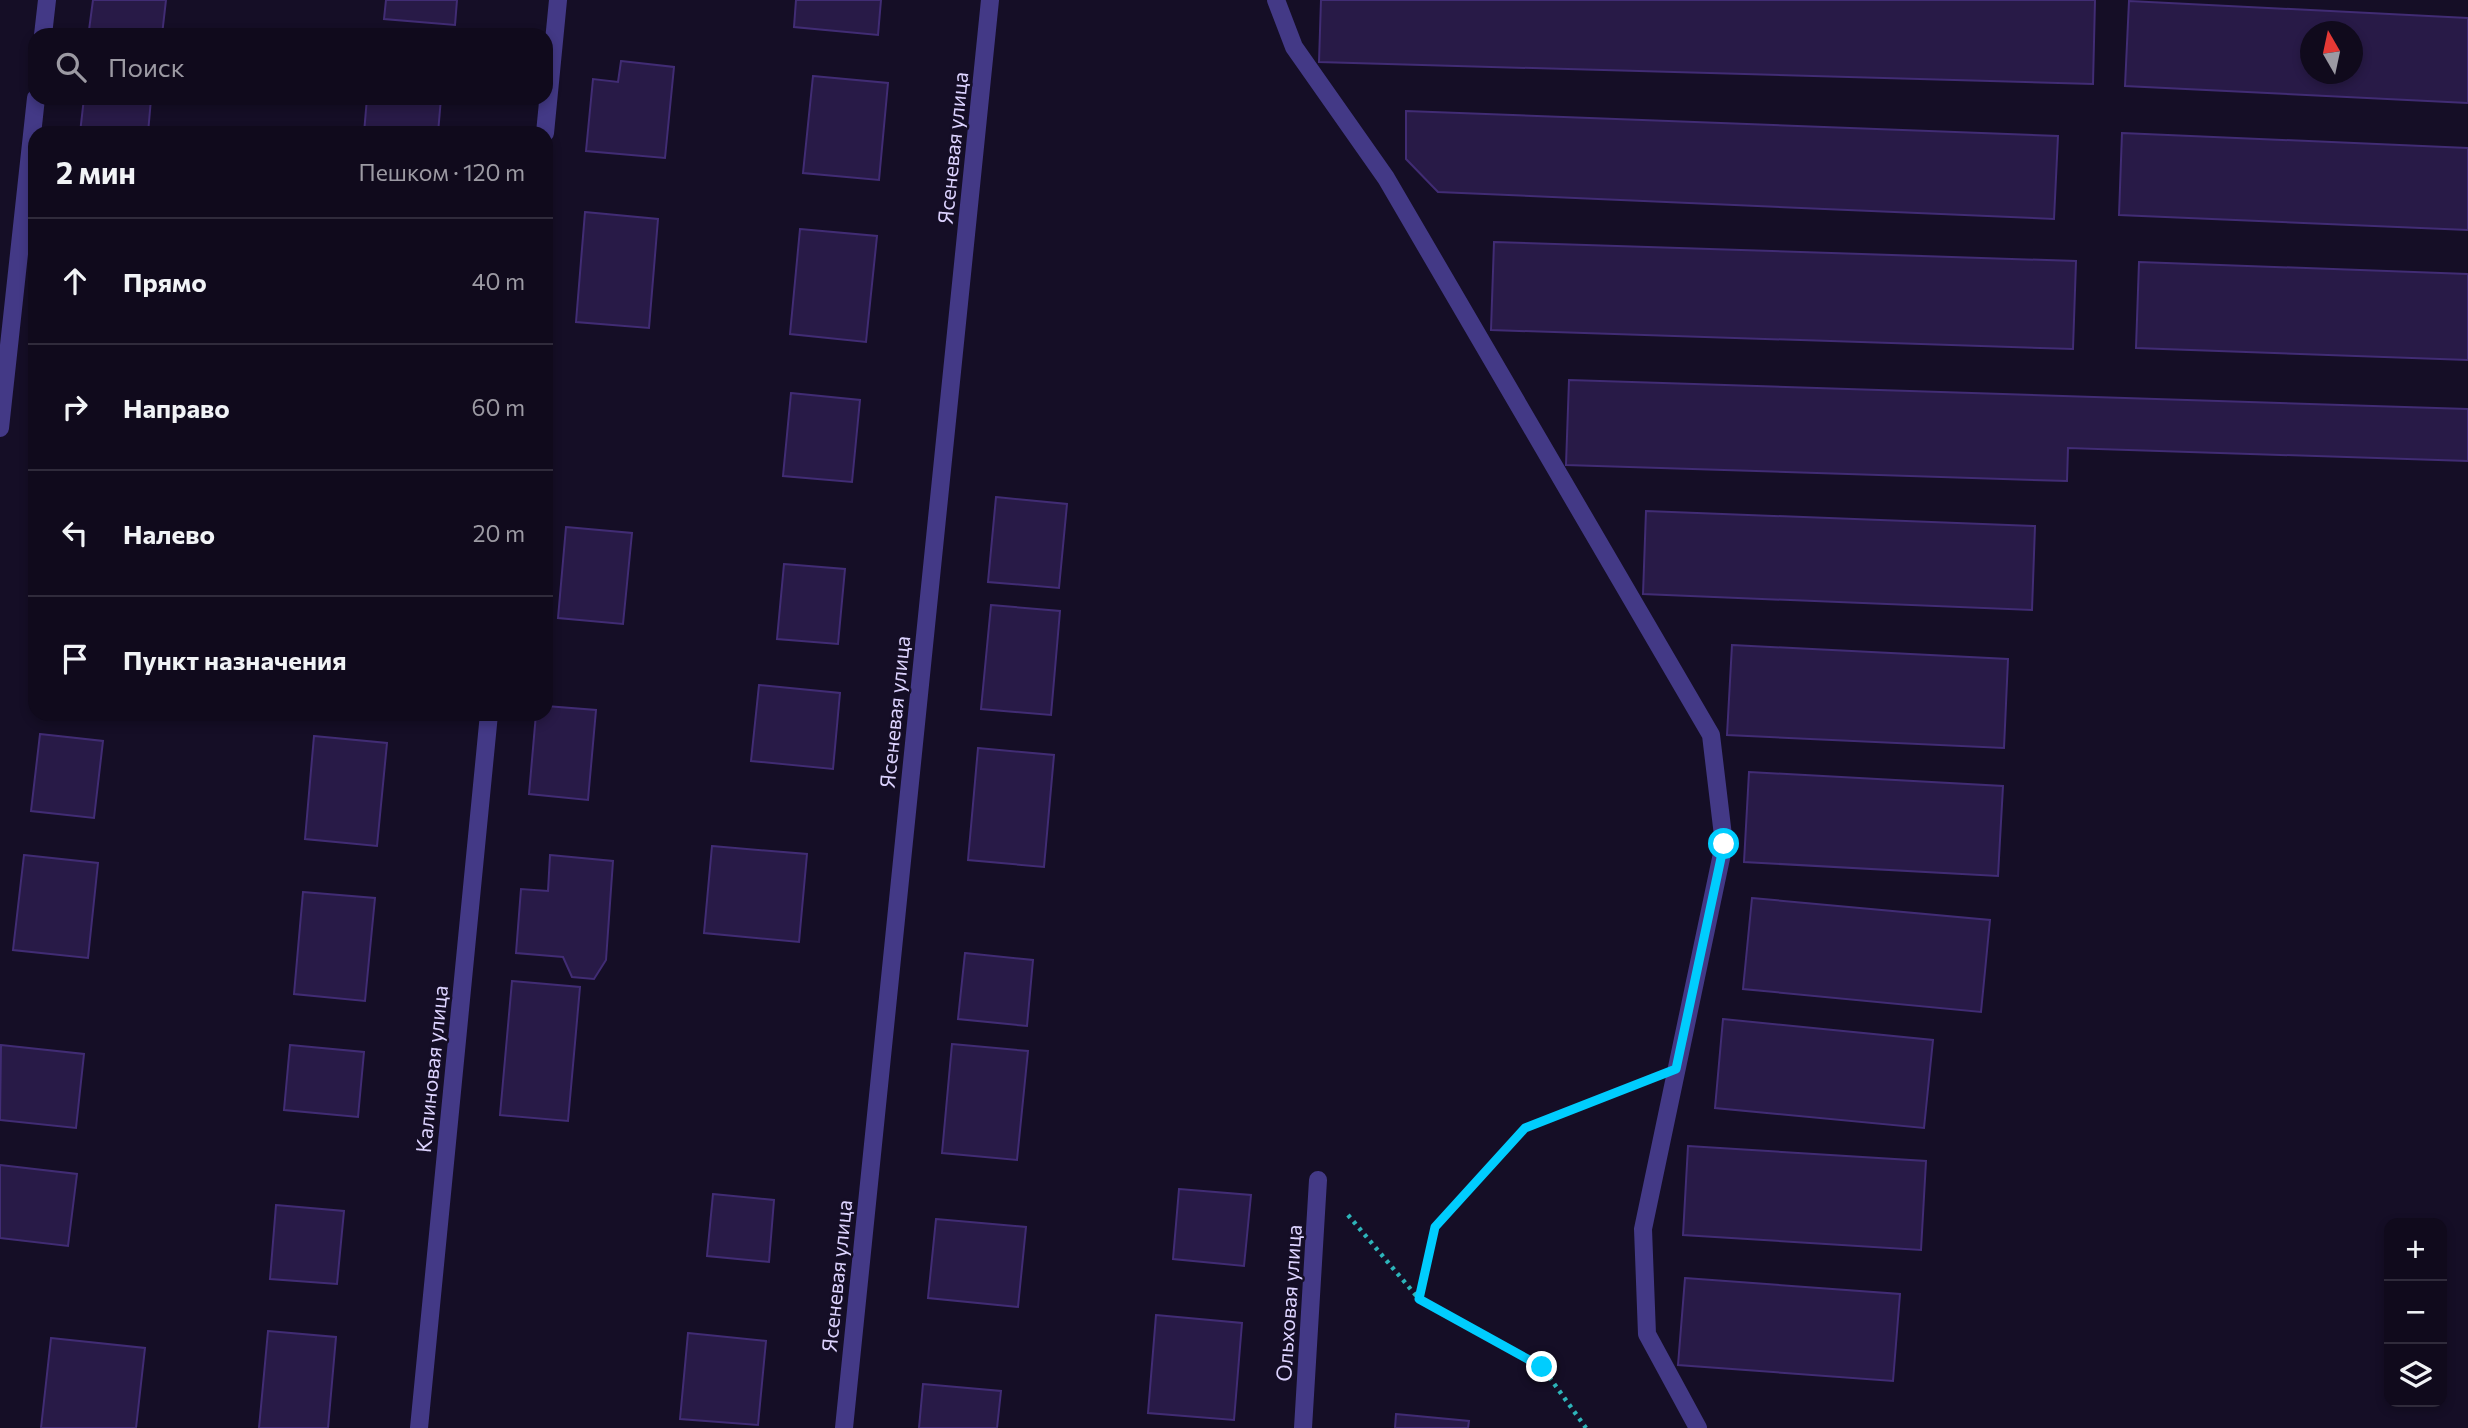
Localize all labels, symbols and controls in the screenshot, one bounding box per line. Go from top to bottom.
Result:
north arrow [2300,21,2363,84]
search box [28,28,553,105]
icon: search [52,48,90,86]
text: Поиск [108,51,185,82]
street label: Ясеневая улица [932,71,972,225]
text: 2 мин [56,153,136,190]
text: Пешком · 120 m [359,158,525,186]
icon: ahead [56,262,94,300]
text: Прямо [123,266,207,297]
text: 40 m [472,267,525,295]
icon: right [56,388,94,426]
text: Направо [123,392,230,423]
text: 60 m [472,393,525,421]
icon: left [56,514,94,552]
text: Налево [123,518,215,549]
text: 20 m [473,519,525,547]
street label: Ясеневая улица [874,635,914,789]
icon: arrive [56,640,94,678]
text: Пункт назначения [123,644,347,675]
route start [1708,828,1739,859]
street label: Калиновая улица [410,984,452,1154]
street label: Ясеневая улица [816,1199,856,1353]
map controls [2384,1218,2447,1407]
button: + [2384,1218,2447,1281]
street label: Ольховая улица [1270,1224,1306,1382]
button: − [2384,1281,2447,1344]
button: layers [2384,1344,2447,1407]
route end [1526,1351,1557,1382]

